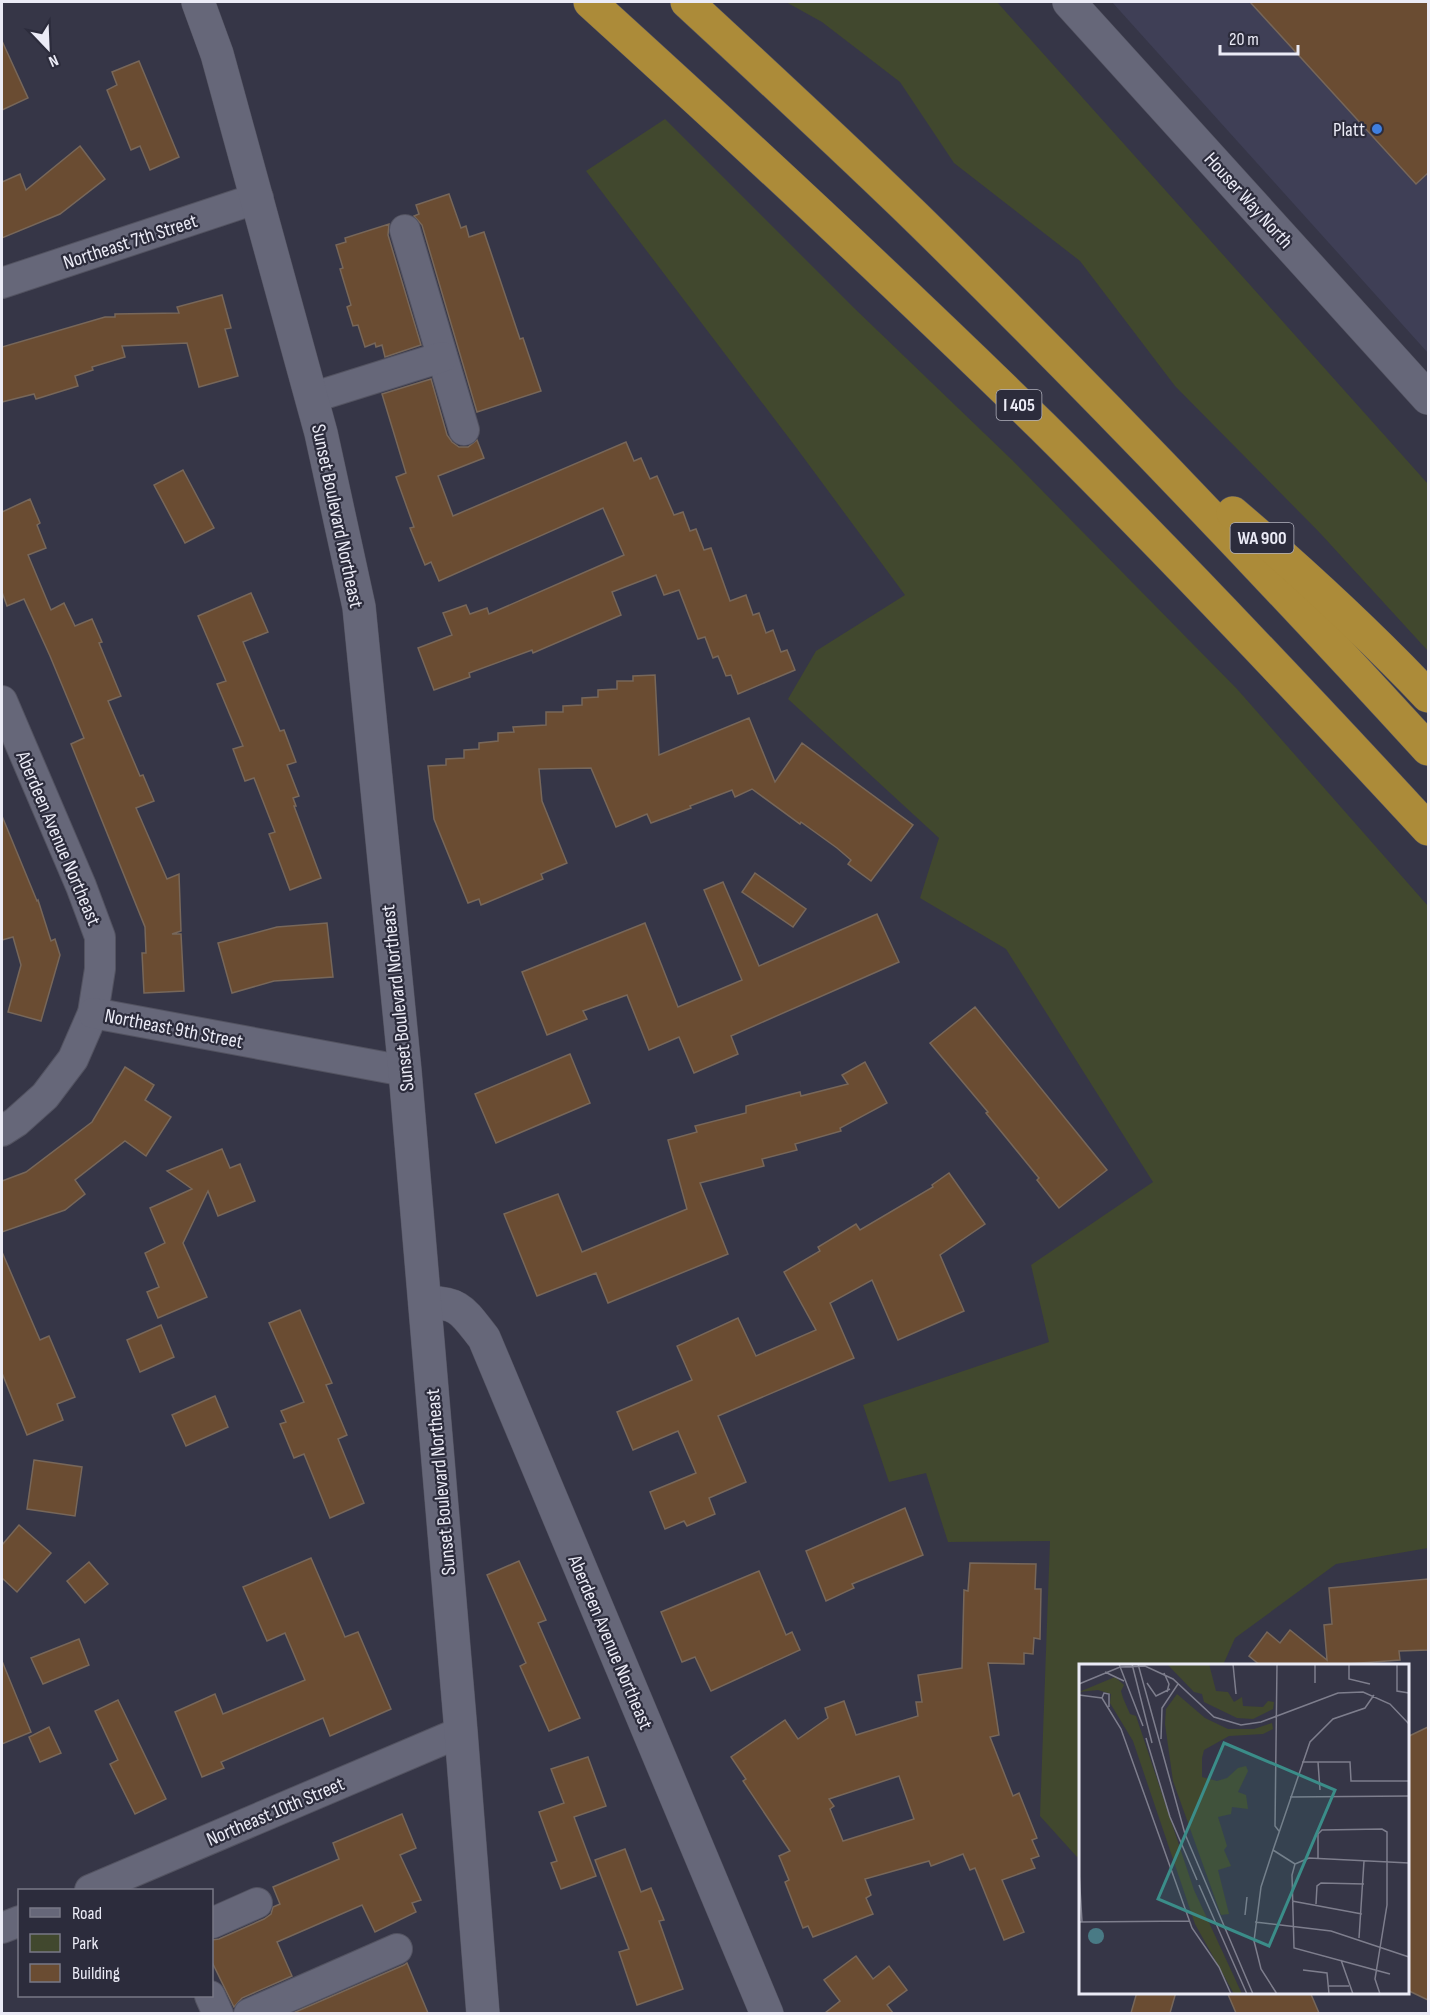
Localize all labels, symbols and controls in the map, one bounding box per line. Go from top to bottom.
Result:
north arrow [18,18,78,78]
scale bar [1220,18,1298,56]
text: 20 m [1229,29,1259,50]
text: N [46,50,61,71]
place label: Platt [1333,118,1365,142]
marker: Platt [1370,122,1384,136]
street label: Houser Way North [1199,148,1298,254]
street label: Northeast 7th Street [60,209,200,275]
road number: I 405 [996,390,1042,420]
street label: Sunset Boulevard Northeast [306,422,368,610]
road number: WA 900 [1230,523,1294,553]
street label: Aberdeen Avenue Northeast [10,747,106,929]
street label: Sunset Boulevard Northeast [376,903,420,1092]
street label: Northeast 9th Street [103,1004,245,1054]
street label: Sunset Boulevard Northeast [421,1388,461,1576]
street label: Aberdeen Avenue Northeast [562,1551,658,1733]
inset map [1079,1664,1409,1994]
street label: Northeast 10th Street [203,1772,348,1852]
legend [18,1889,213,1997]
text: Road [72,1903,102,1924]
text: Park [72,1933,98,1954]
text: Building [72,1963,120,1984]

